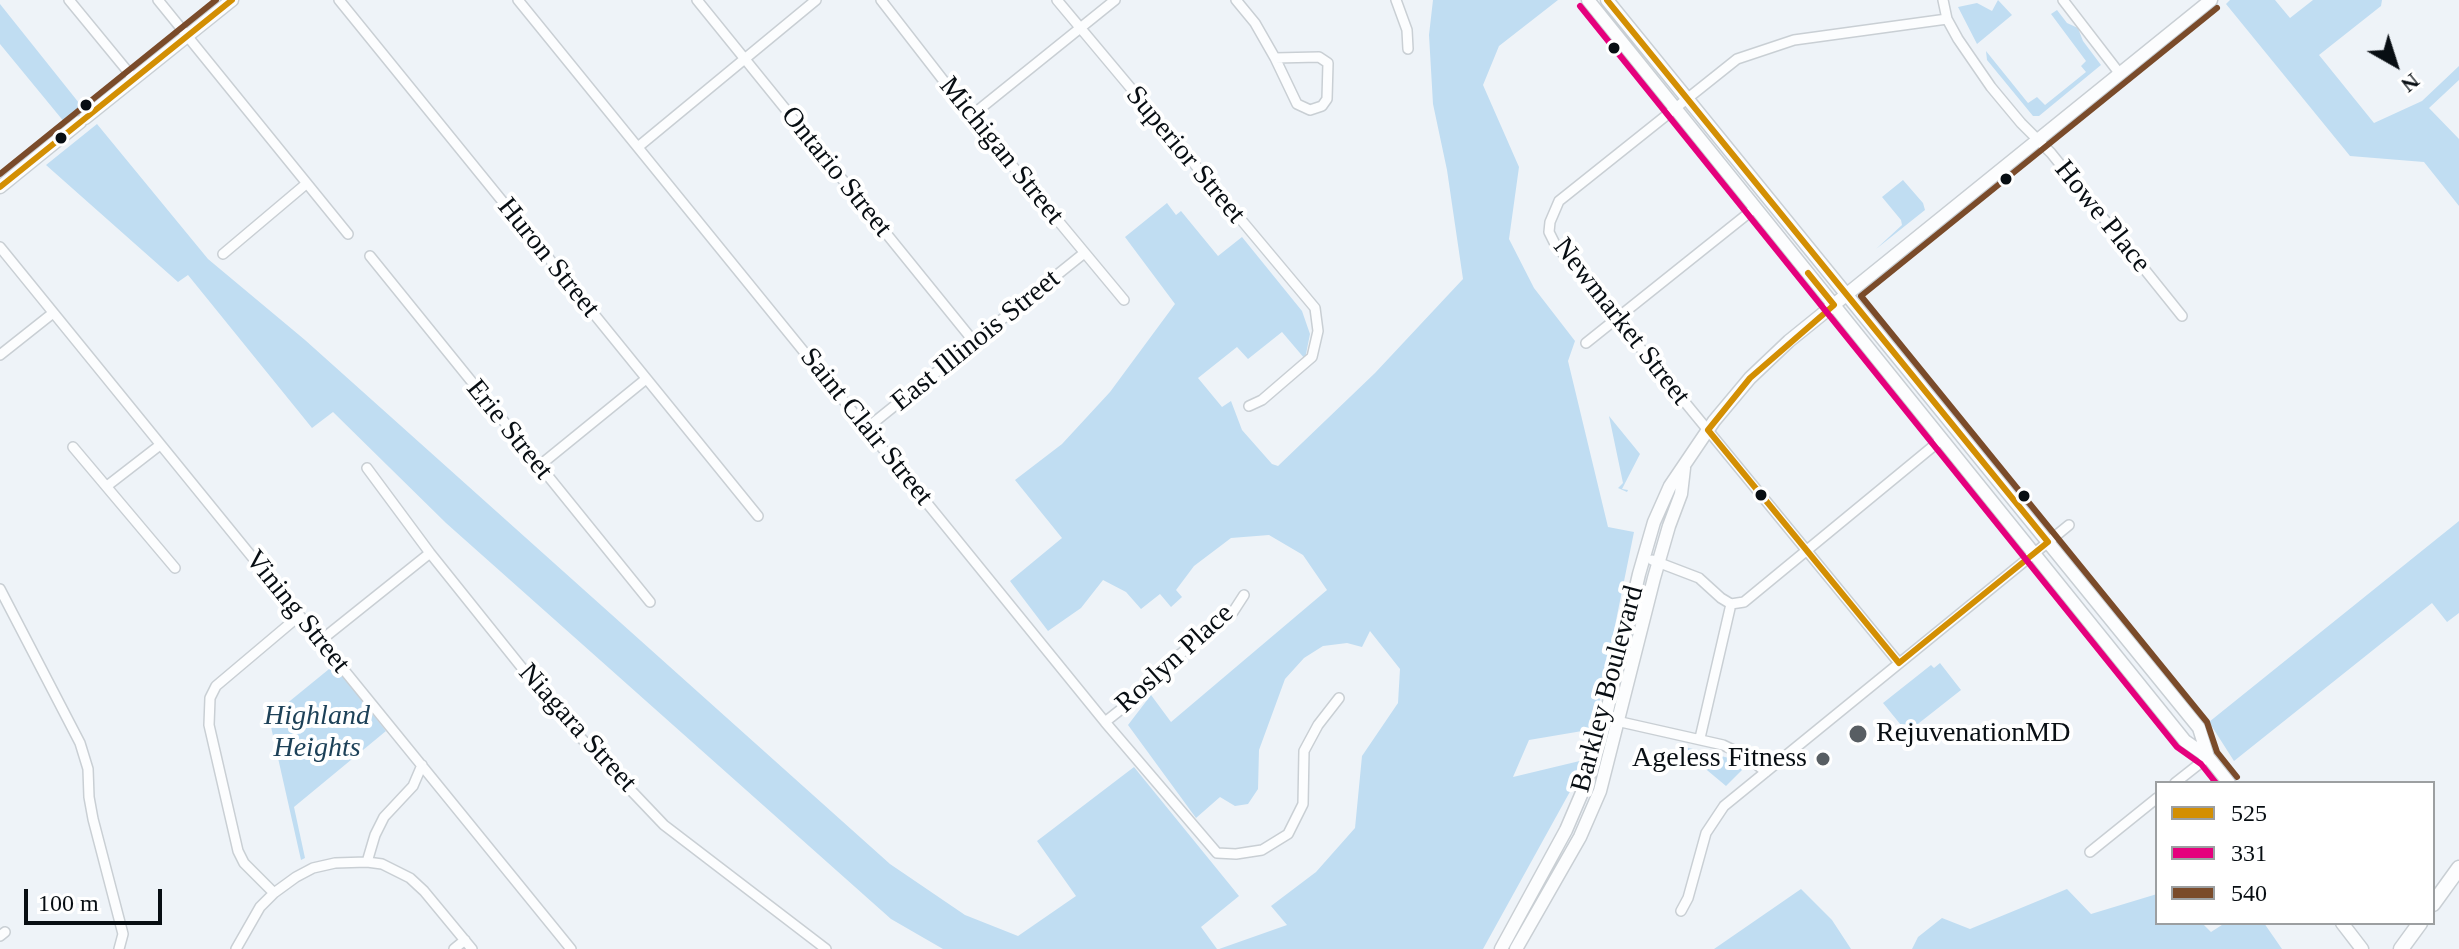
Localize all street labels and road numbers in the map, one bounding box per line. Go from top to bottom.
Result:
street label: Michigan Street [931,71,1071,231]
street label: Superior Street [1118,80,1252,230]
street label: Ontario Street [773,100,899,244]
street label: Howe Place [2047,154,2157,280]
street label: Huron Street [490,192,606,324]
street label: Newmarket Street [1545,232,1697,412]
street label: East Illinois Street [885,263,1067,419]
street label: Saint Clair Street [792,341,940,513]
street label: Erie Street [459,373,559,487]
street label: Vining Street [237,544,357,680]
street label: Barkley Boulevard [1564,582,1652,796]
street label: Roslyn Place [1109,597,1241,721]
street label: Niagara Street [511,657,643,799]

